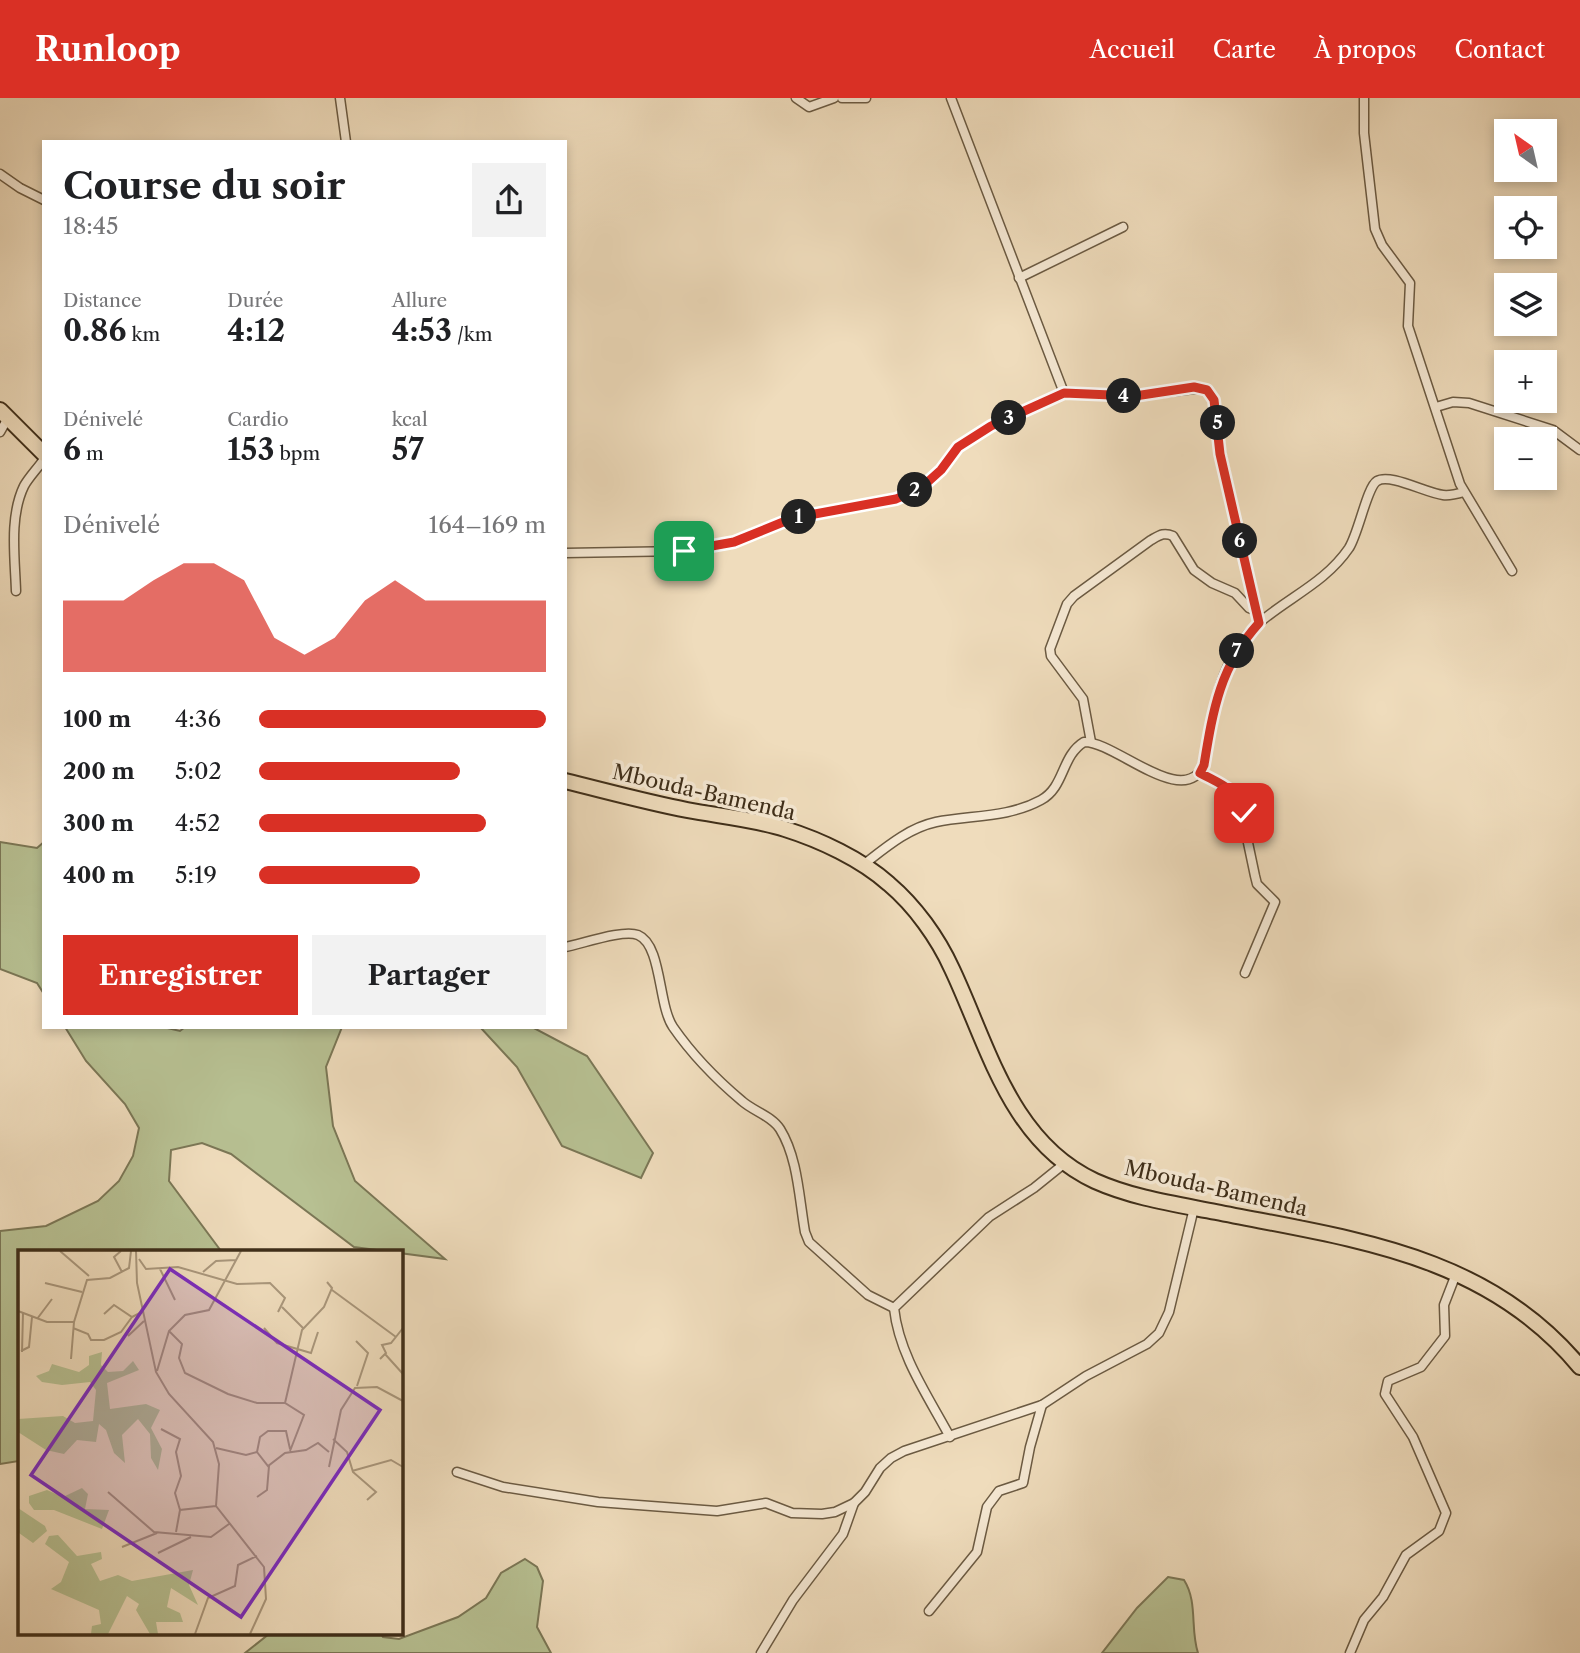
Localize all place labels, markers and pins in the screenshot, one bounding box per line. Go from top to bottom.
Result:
pin: 4 [1106,378,1142,414]
pin: 3 [992,400,1026,436]
pin: 5 [1200,406,1236,440]
pin: 2 [898,472,932,508]
pin: 1 [782,500,816,534]
pin [654,521,714,581]
pin: 6 [1222,524,1258,558]
pin: 7 [1220,634,1254,668]
pin [1214,783,1274,843]

